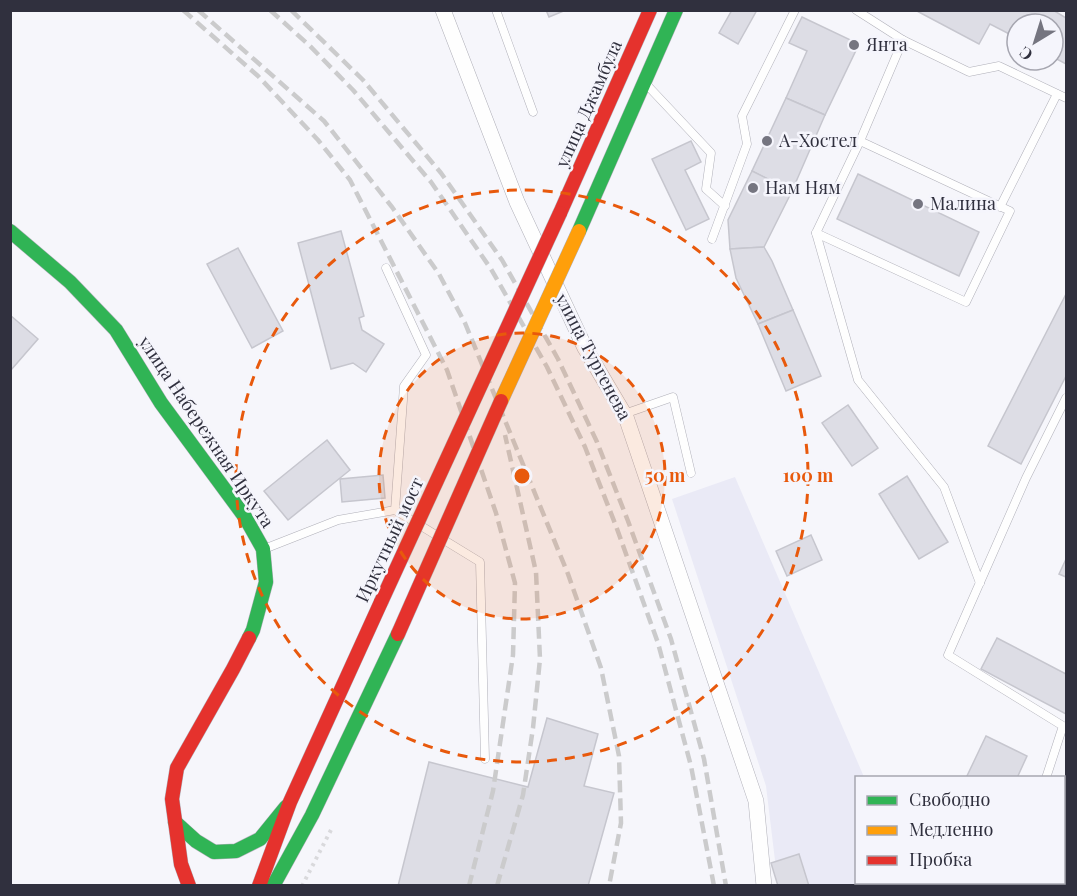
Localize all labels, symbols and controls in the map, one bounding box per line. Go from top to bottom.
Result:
north arrow [1005,12,1065,72]
place label: Янта [865,32,908,56]
street label: улица Джамбула [549,36,627,172]
marker: Янта [847,38,861,52]
text: С [1015,42,1036,66]
place label: А-Хостел [778,128,857,152]
marker: А-Хостел [760,134,774,148]
place label: Нам Ням [765,175,841,199]
marker: Нам Ням [746,181,760,195]
place label: Малина [930,191,996,215]
marker: Малина [911,197,925,211]
street label: улица Тургенева [550,288,637,424]
street label: улица Набережная Иркута [133,330,280,532]
text: 50 m [645,463,686,487]
text: 100 m [783,463,834,487]
centre of rings [512,466,532,486]
street label: Иркутный мост [350,473,429,606]
legend [855,776,1065,884]
text: Свободно [909,787,990,811]
text: Медленно [909,817,994,841]
text: Пробка [909,847,972,871]

